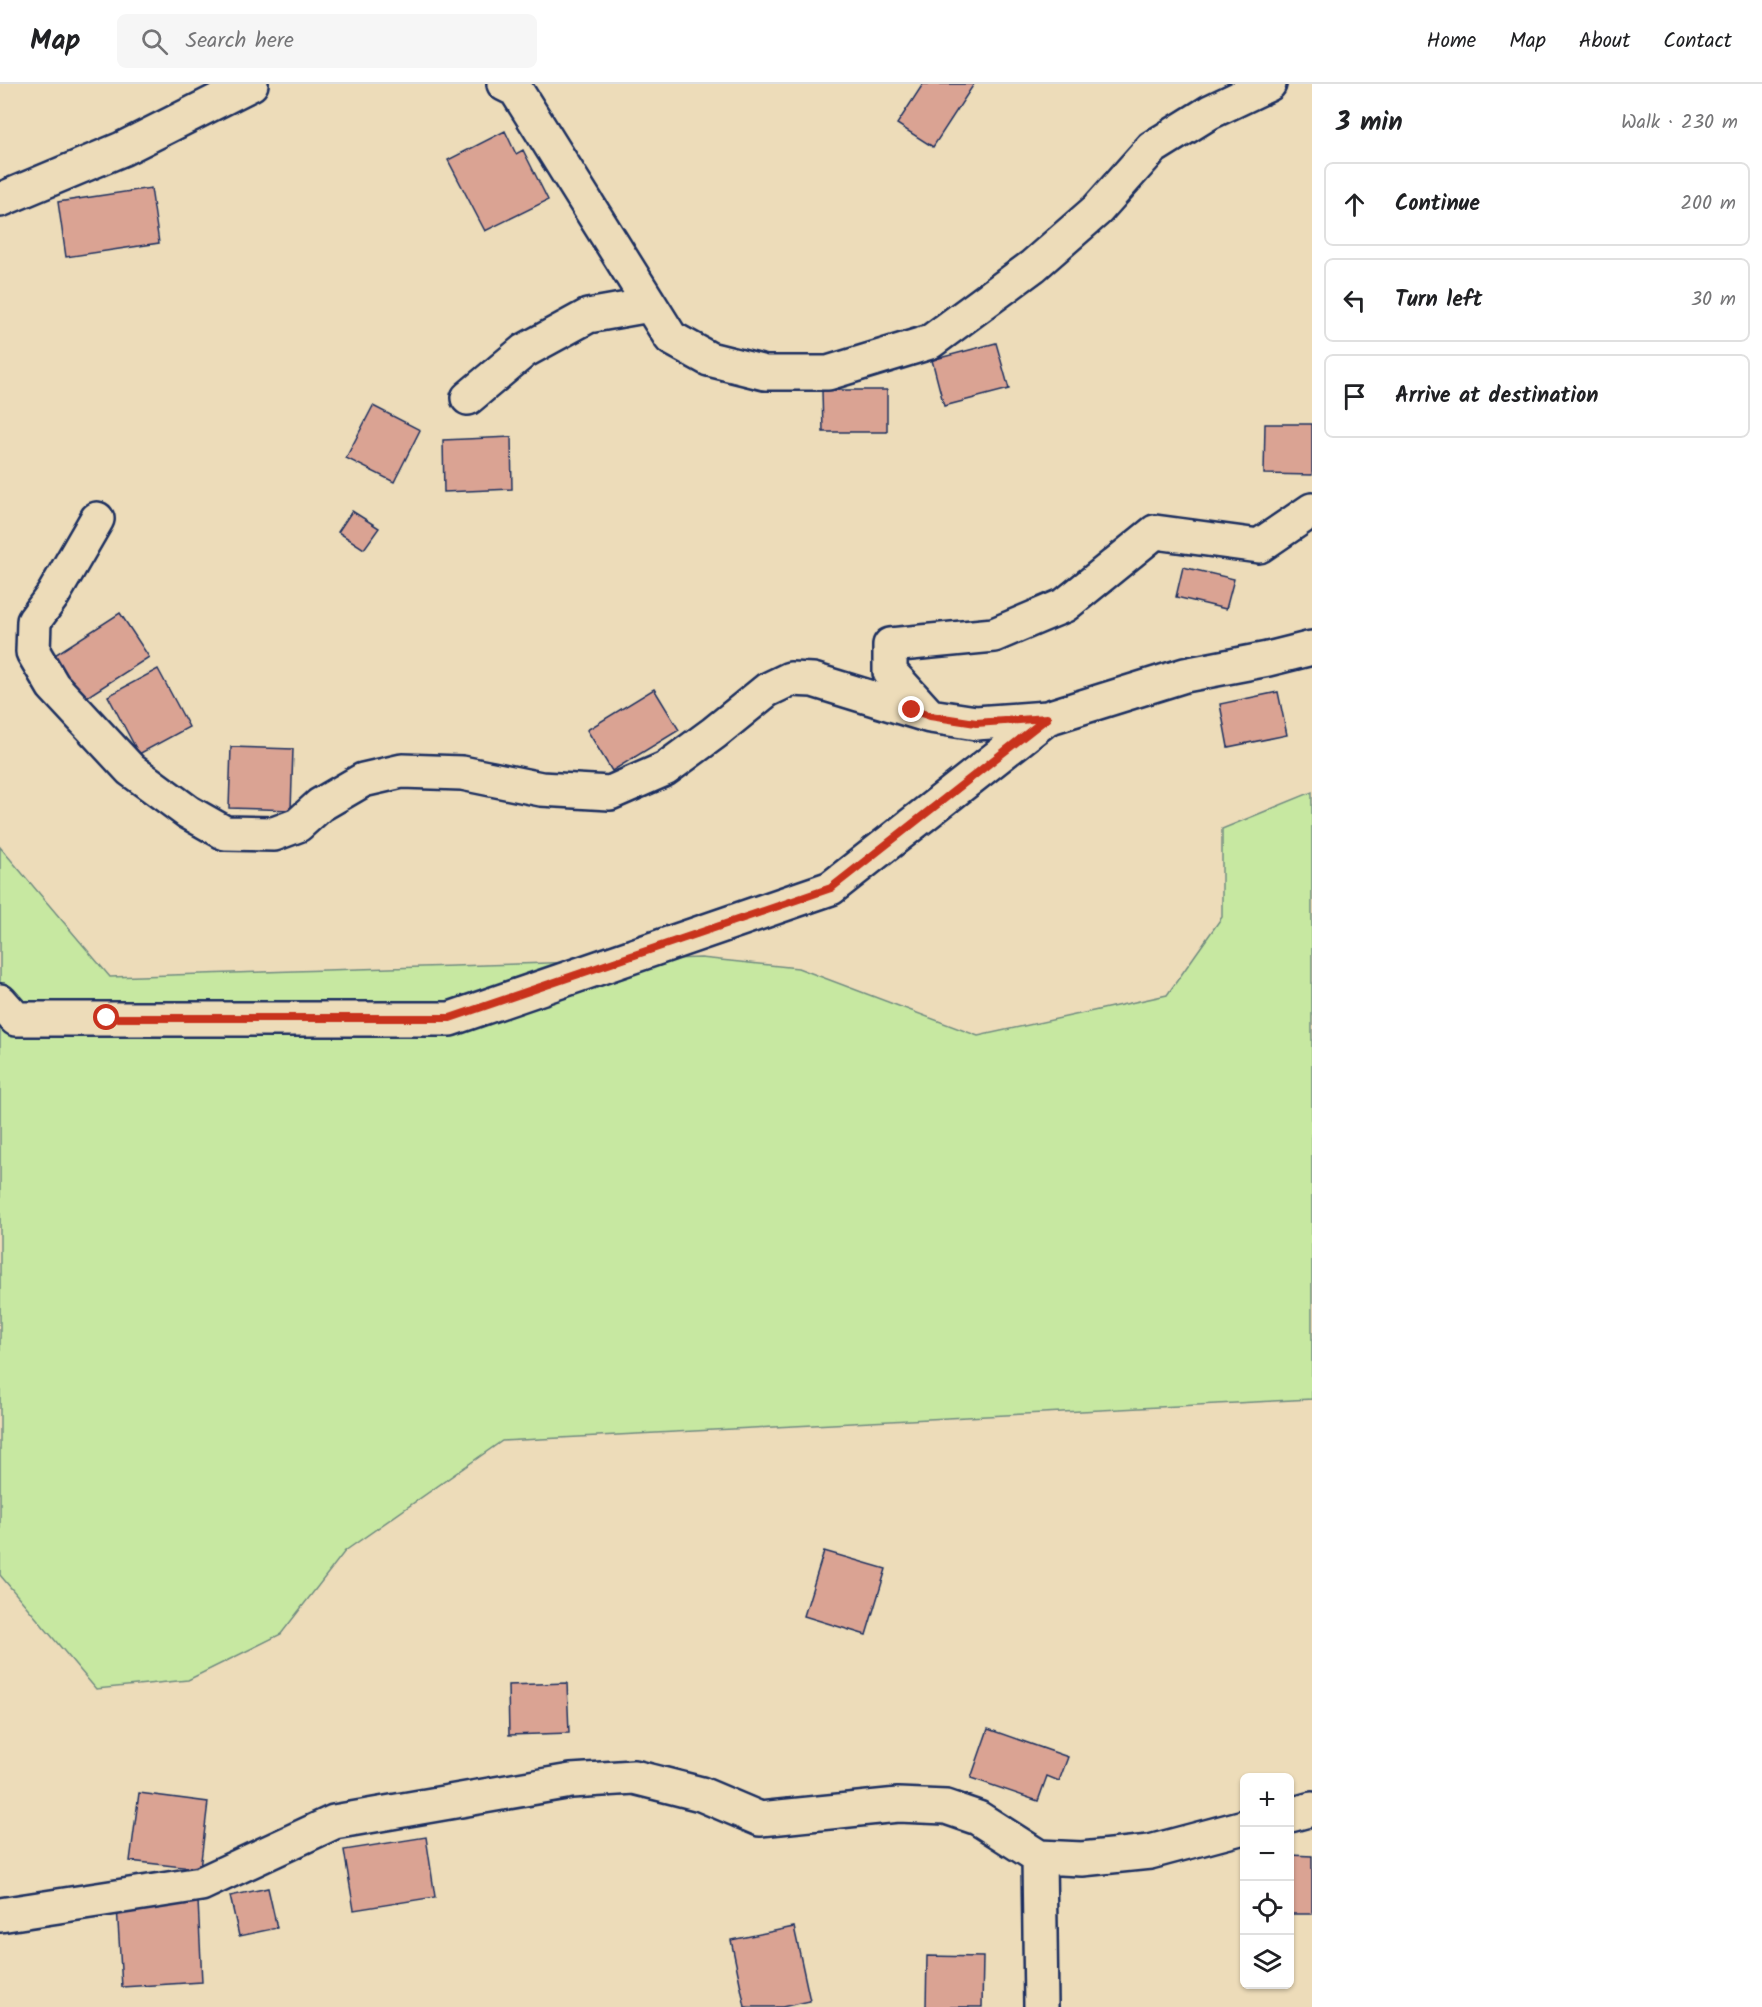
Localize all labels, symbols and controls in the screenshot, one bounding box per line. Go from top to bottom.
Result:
search box [117,14,537,68]
text: Map [30,19,81,64]
text: Search here [186,24,294,59]
icon: search [138,25,171,58]
text: Home [1427,25,1476,58]
text: Map [1509,25,1546,58]
text: About [1579,25,1630,58]
text: Contact [1663,25,1732,58]
text: 3 min [1336,102,1403,144]
text: Walk · 230 m [1621,107,1738,139]
text: Continue [1395,187,1480,222]
icon: ahead [1338,188,1371,221]
text: 200 m [1680,188,1736,220]
text: Turn left [1395,283,1482,318]
icon: left [1338,284,1371,317]
text: 30 m [1691,284,1736,316]
text: Arrive at destination [1395,379,1598,414]
icon: arrive [1338,380,1371,413]
route end [898,696,924,722]
route start [93,1004,119,1030]
map controls [1240,1773,1294,1989]
button: + [1240,1773,1294,1827]
button: − [1240,1827,1294,1881]
button: locate [1240,1881,1294,1935]
button: layers [1240,1935,1294,1989]

